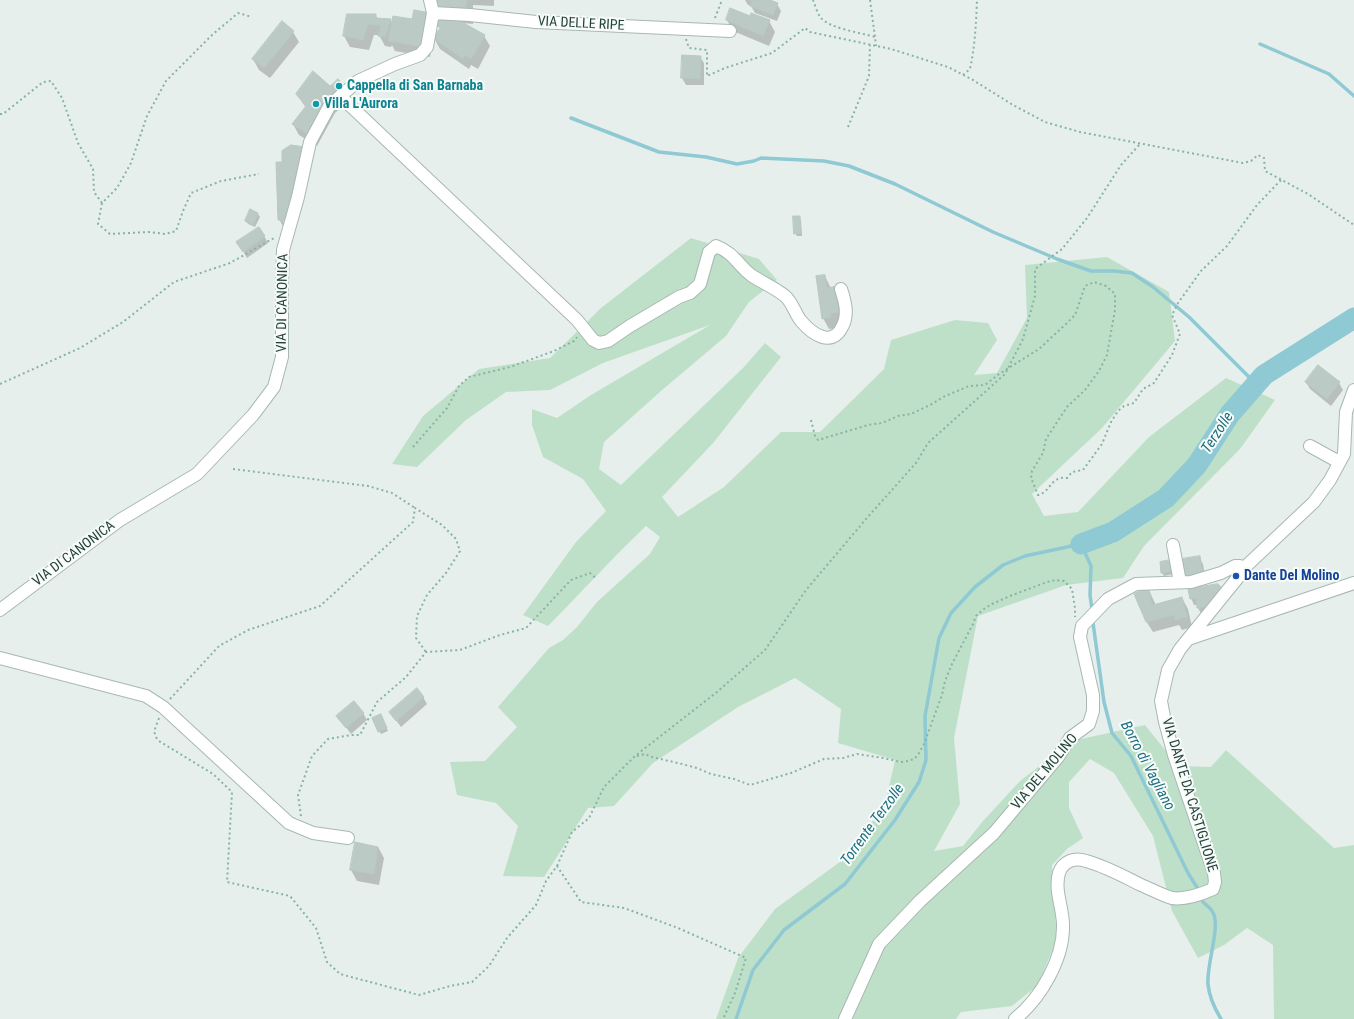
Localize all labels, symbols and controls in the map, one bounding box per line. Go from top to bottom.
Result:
street label: VIA DELLE RIPE [537,13,625,35]
place label: Cappella di San Barnaba [347,78,483,94]
marker: Cappella di San Barnaba [334,81,344,91]
place label: Villa L'Aurora [324,96,398,112]
marker: Villa L'Aurora [311,99,321,109]
street label: VIA DI CANONICA [274,253,292,353]
water label: Terzolle [1198,409,1238,457]
street label: VIA DI CANONICA [30,518,118,590]
place label: Dante Del Molino [1244,568,1339,584]
marker: Dante Del Molino [1231,571,1241,581]
street label: VIA DANTE DA CASTIGLIONE [1158,716,1220,874]
water label: Borro di Vagliano [1116,718,1178,814]
street label: VIA DEL MOLINO [1008,731,1082,813]
water label: Torrente Terzolle [837,781,909,869]

